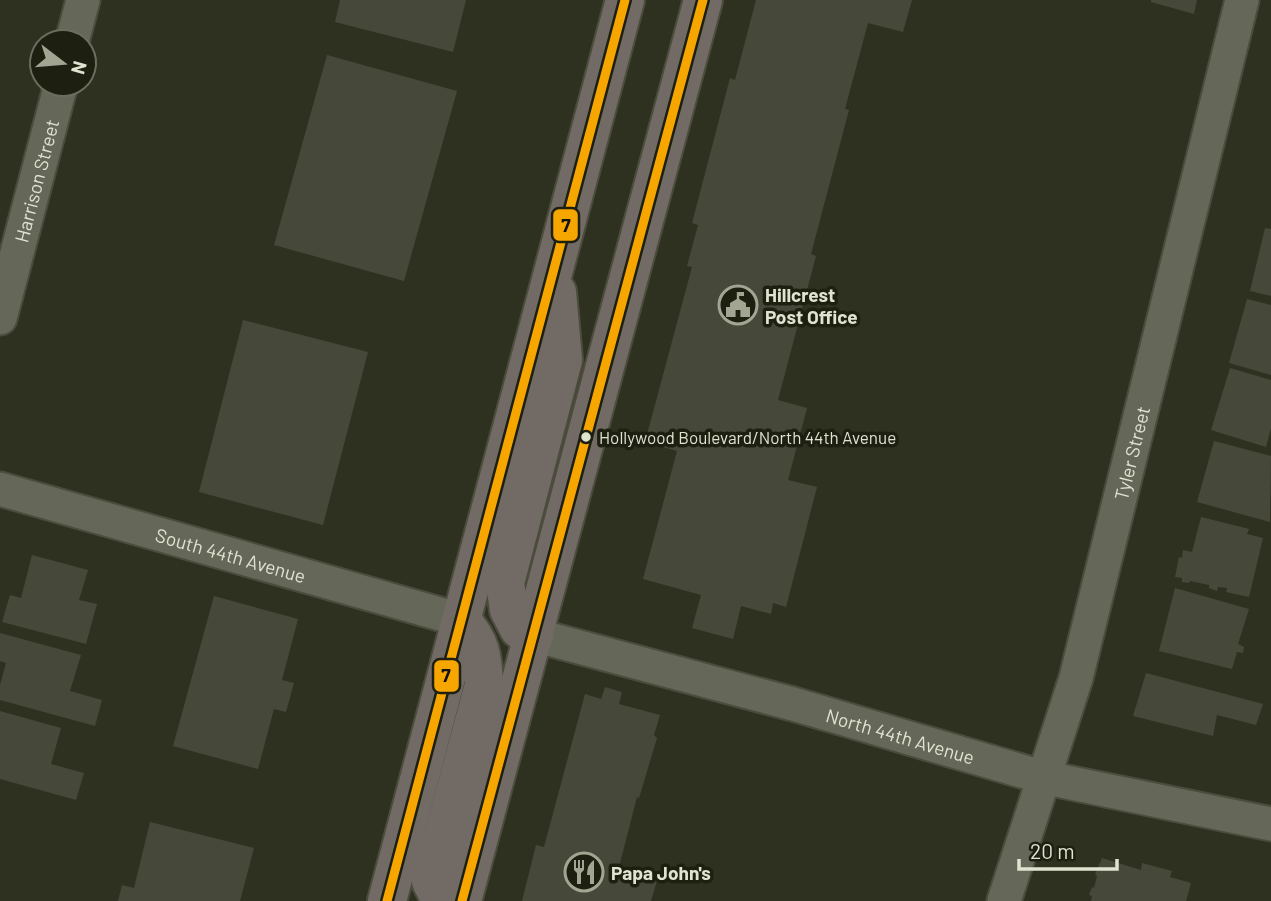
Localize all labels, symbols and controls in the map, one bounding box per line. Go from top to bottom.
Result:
north arrow [28,28,98,98]
text: N [67,59,93,77]
street label: Harrison Street [9,117,63,245]
line badge: 7 [552,208,579,242]
text: 7 [561,213,571,236]
place label: Hillcrest Post Office [765,283,858,328]
public building icon: Hillcrest Post Office [717,284,759,326]
street label: Tyler Street [1108,404,1154,502]
place label: Hollywood Boulevard/North 44th Avenue [599,427,896,447]
marker: Hollywood Boulevard/North 44th Avenue [579,430,593,444]
street label: South 44th Avenue [153,522,309,587]
line badge: 7 [433,659,460,693]
text: 7 [441,663,451,686]
street label: North 44th Avenue [823,703,977,768]
scale bar [1019,828,1117,872]
text: 20 m [1030,838,1075,863]
restaurant icon: Papa John's [563,851,605,893]
place label: Papa John's [611,861,711,884]

